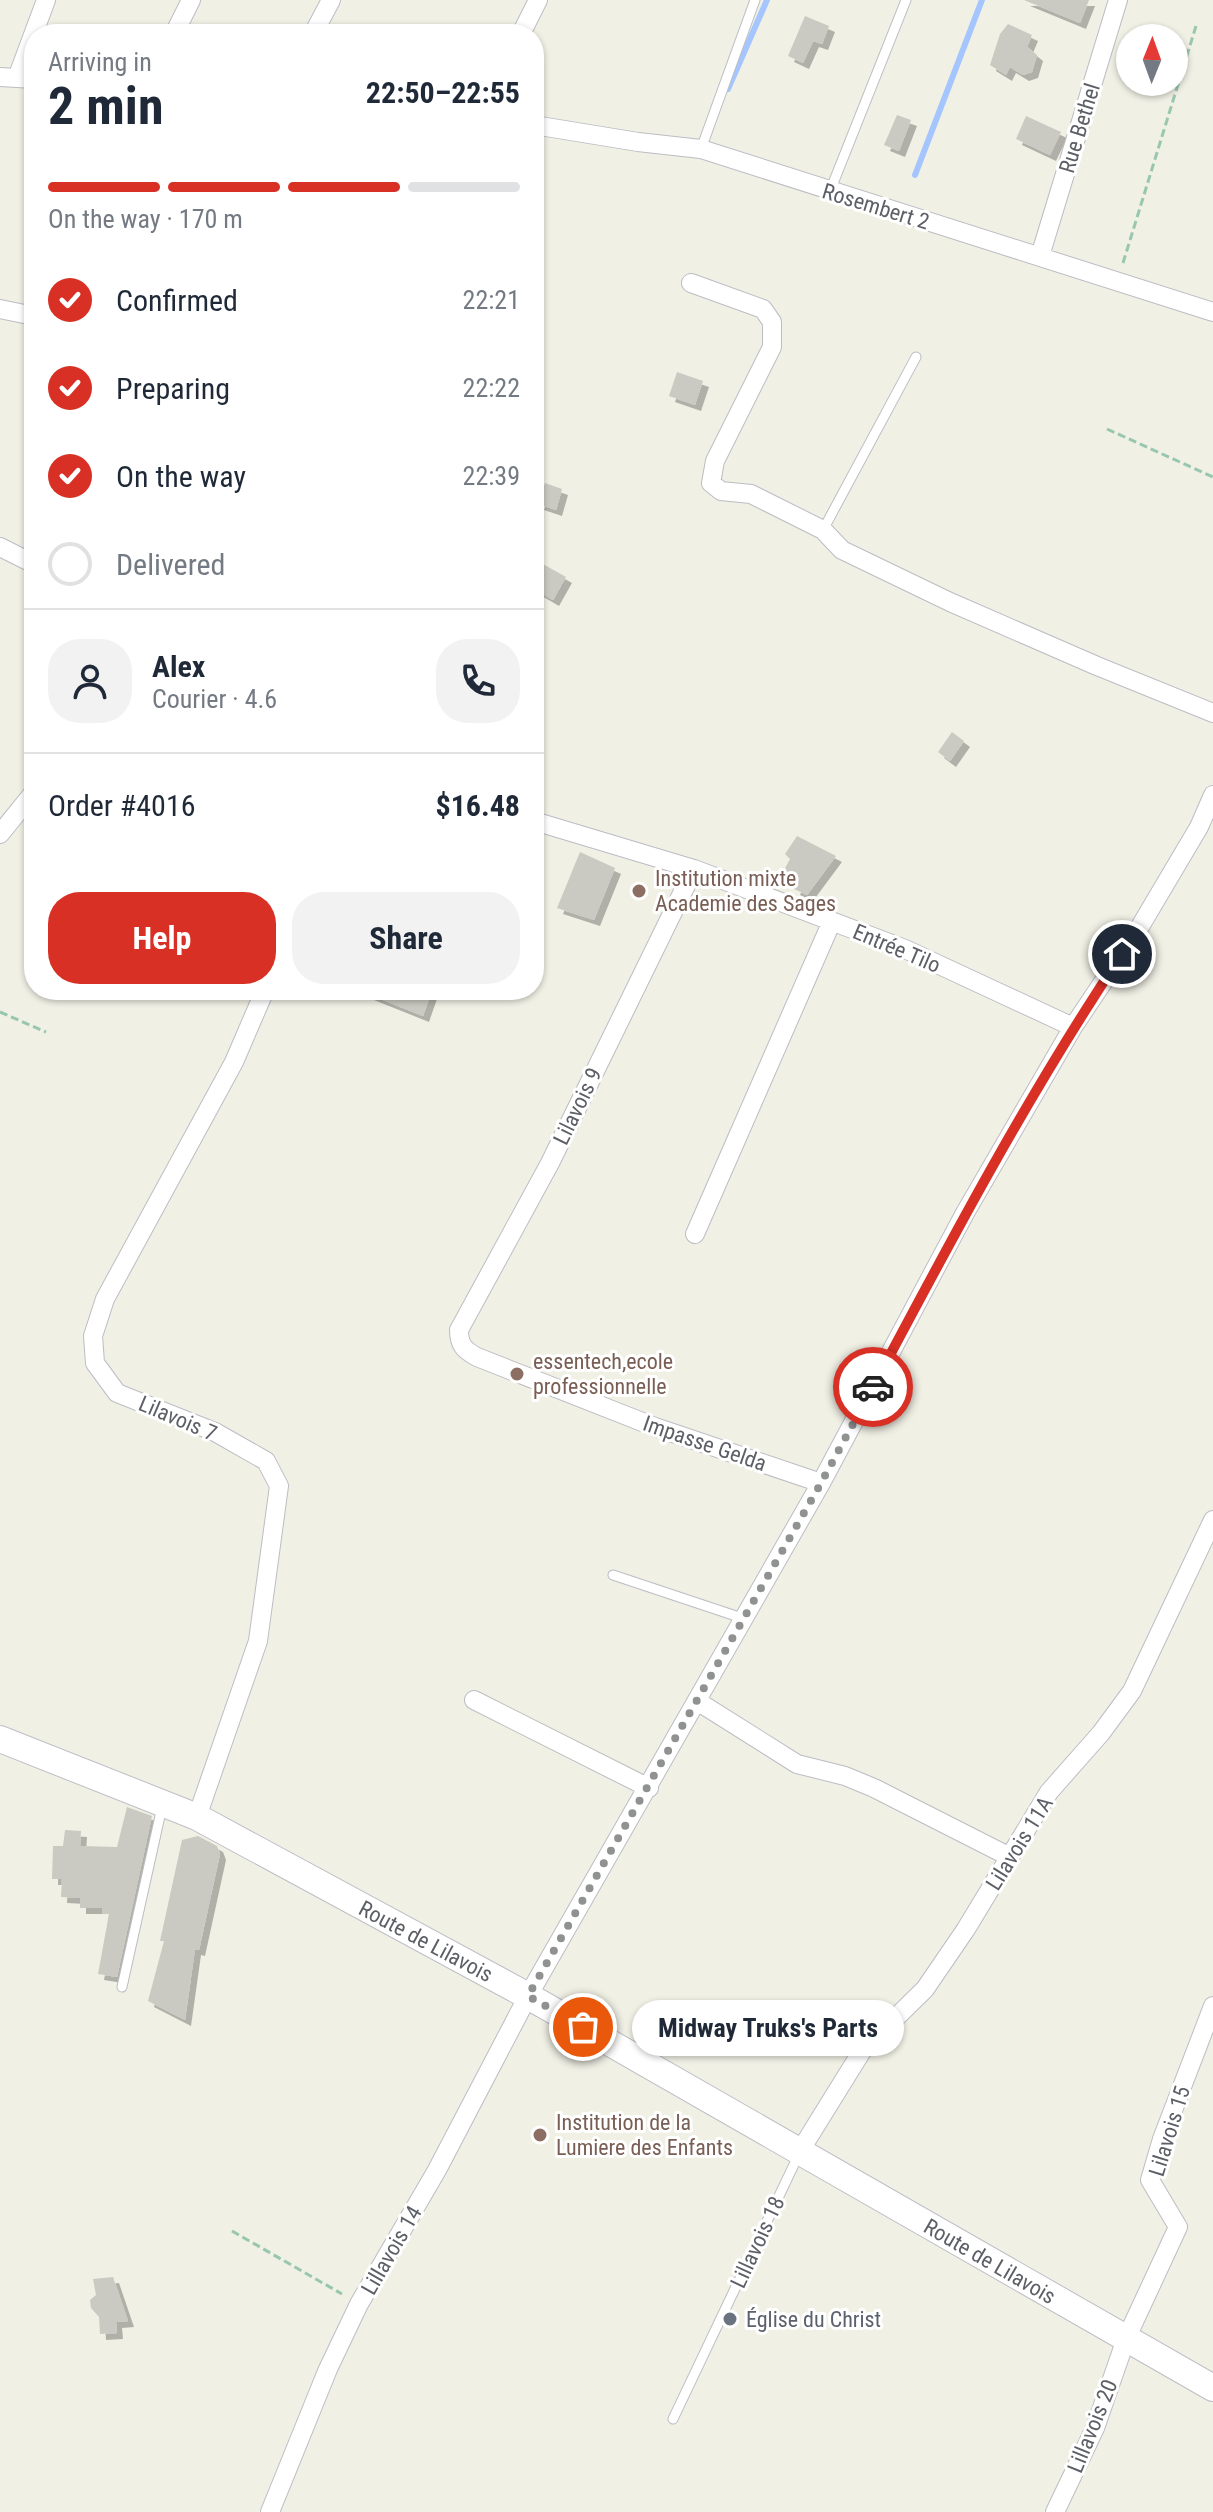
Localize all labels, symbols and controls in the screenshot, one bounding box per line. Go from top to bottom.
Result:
north arrow [1116,24,1188,96]
map controls [1116,24,1188,96]
text: Arriving in [48,47,152,77]
text: 22:50–22:55 [366,75,520,110]
text: 2 min [48,76,164,137]
street label: Rue Bethel [1054,80,1105,176]
street label: Rosembert 2 [819,178,932,235]
text: On the way · 170 m [48,204,243,234]
icon: check [48,278,92,322]
text: Confirmed [116,283,238,318]
text: 22:21 [463,285,520,315]
icon: check [48,366,92,410]
text: Preparing [116,371,230,406]
text: 22:22 [463,373,520,403]
icon: check [48,454,92,498]
text: On the way [116,459,246,494]
text: 22:39 [463,461,520,491]
text: Delivered [116,547,225,582]
button: person [48,639,132,723]
button: phone [436,639,520,723]
text: Alex [152,649,205,684]
text: Courier · 4.6 [152,684,277,714]
text: Order #4016 [48,788,196,823]
text: $16.48 [435,788,520,823]
place label: Institution mixte Academie des Sages [655,866,836,916]
marker: Institution mixte Academie des Sages [630,882,648,900]
button: Help [48,892,276,984]
button: Share [292,892,520,984]
street label: Entrée Tilo [849,919,944,978]
pin [1088,920,1156,988]
icon: home [1100,932,1144,976]
street label: Lilavois 9 [548,1064,607,1149]
courier [833,1347,913,1427]
place label: essentech,ecole professionnelle [533,1349,673,1399]
marker: essentech,ecole professionnelle [508,1365,526,1383]
icon: car [851,1365,895,1409]
street label: Lilavois 7 [135,1391,221,1446]
street label: Impasse Gelda [640,1411,770,1476]
street label: Lilavois 11A [981,1792,1058,1895]
street label: Route de Lilavois [355,1896,497,1987]
pin [549,1993,617,2061]
callout: Midway Truks's Parts [631,1999,903,2055]
icon: bag [561,2005,605,2049]
text: Midway Truks's Parts [658,2013,878,2043]
street label: Lilavois 15 [1144,2083,1195,2179]
place label: Institution de la Lumiere des Enfants [556,2110,733,2160]
marker: Institution de la Lumiere des Enfants [531,2126,549,2144]
street label: Lillavois 18 [725,2192,790,2292]
street label: Lillavois 14 [356,2201,427,2299]
street label: Route de Lilavois [919,2214,1060,2309]
place label: Église du Christ [746,2307,881,2332]
marker: Église du Christ [721,2310,739,2328]
street label: Lillavois 20 [1062,2376,1122,2476]

